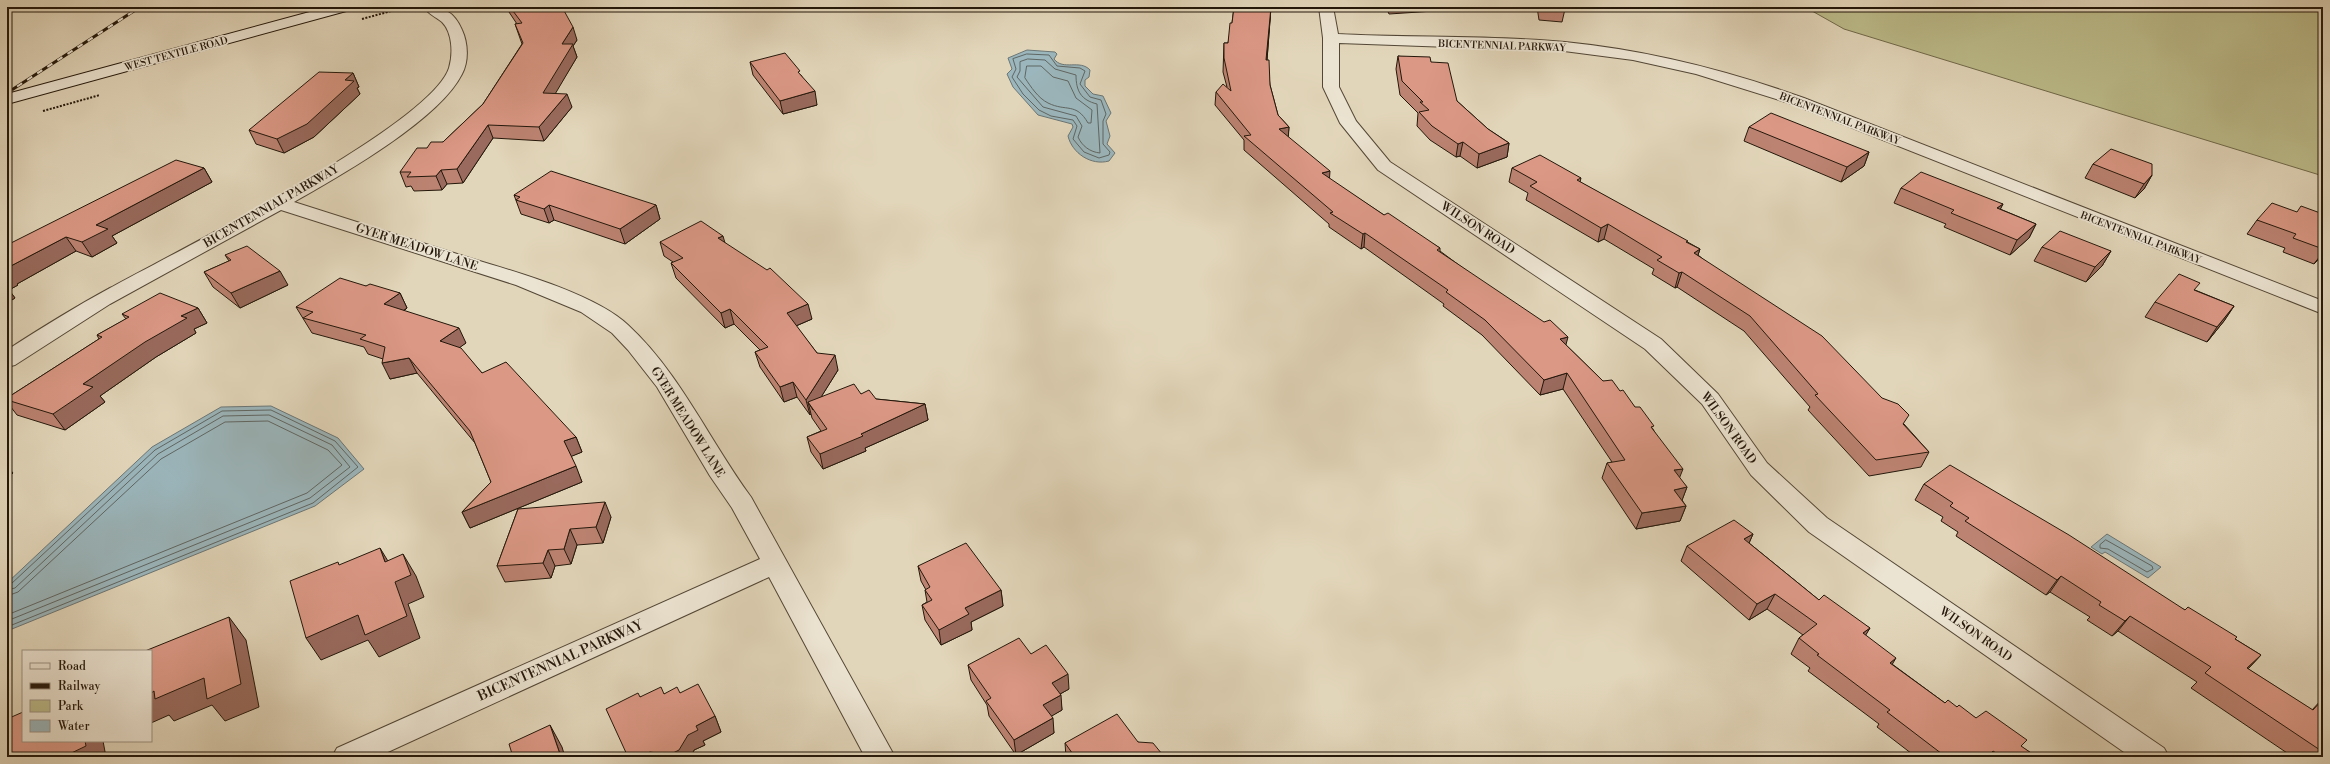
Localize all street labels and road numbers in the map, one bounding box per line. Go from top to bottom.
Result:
street label: WEST TEXTILE ROAD [122,34,229,74]
street label: BICENTENNIAL PARKWAY [1437,38,1567,54]
street label: BICENTENNIAL PARKWAY [1777,90,1902,148]
street label: BICENTENNIAL PARKWAY [200,161,342,252]
street label: WILSON ROAD [1437,198,1518,258]
street label: BICENTENNIAL PARKWAY [2078,209,2203,267]
street label: GYER MEADOW LANE [354,221,480,274]
street label: GYER MEADOW LANE [647,364,728,480]
street label: WILSON ROAD [1697,389,1760,467]
street label: WILSON ROAD [1936,603,2015,665]
street label: BICENTENNIAL PARKWAY [474,616,647,706]

